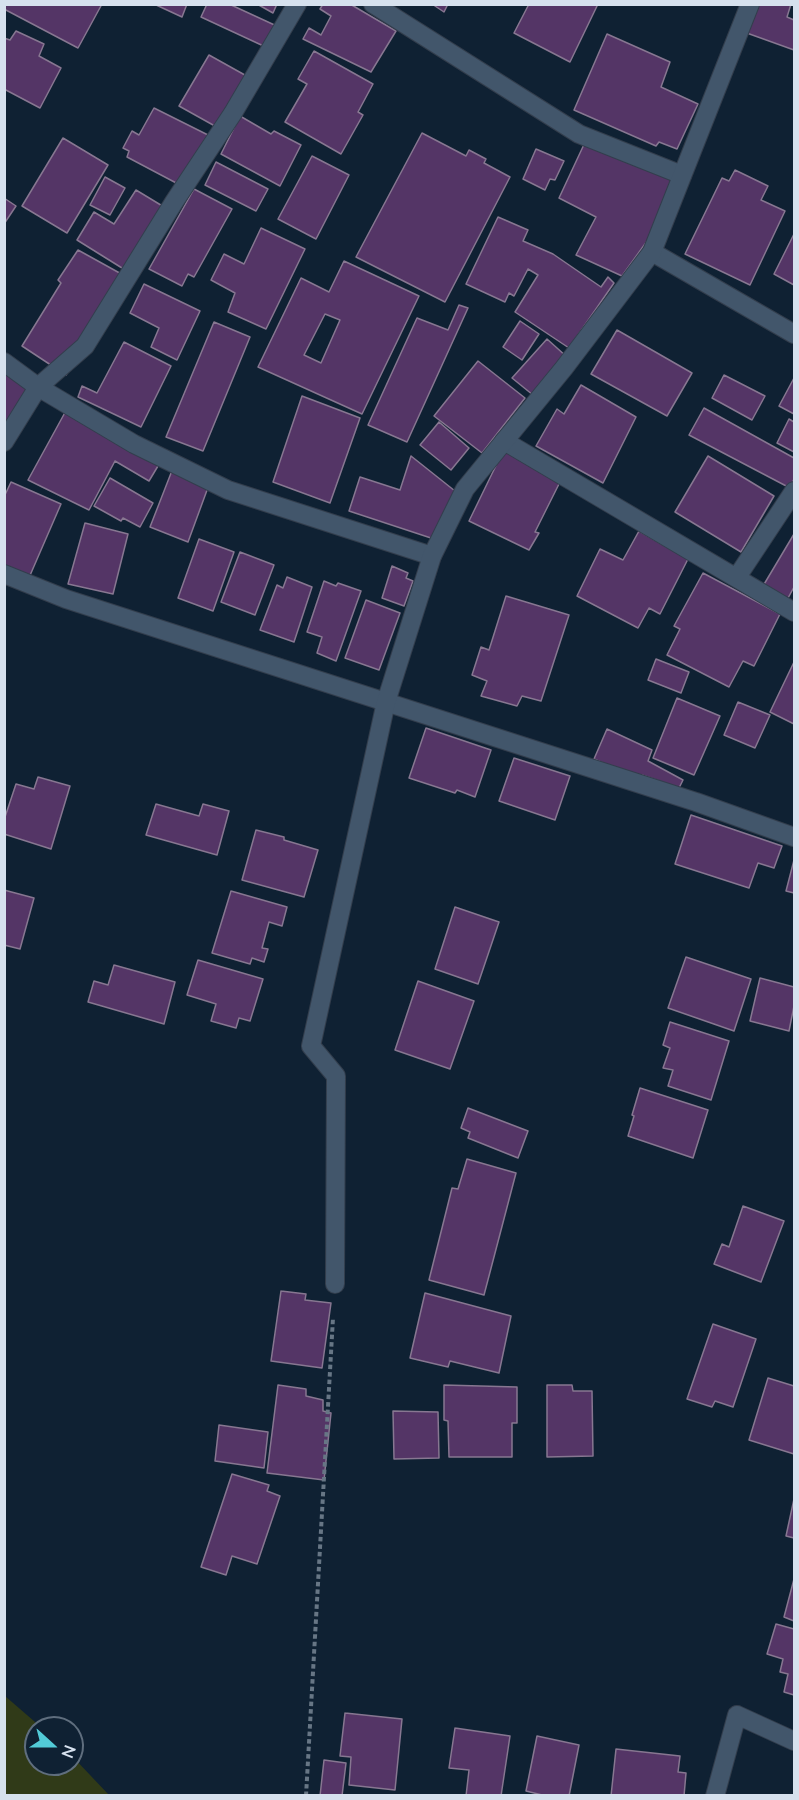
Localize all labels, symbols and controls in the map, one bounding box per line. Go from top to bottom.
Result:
north arrow [24,1716,84,1776]
text: N [58,1743,80,1761]

